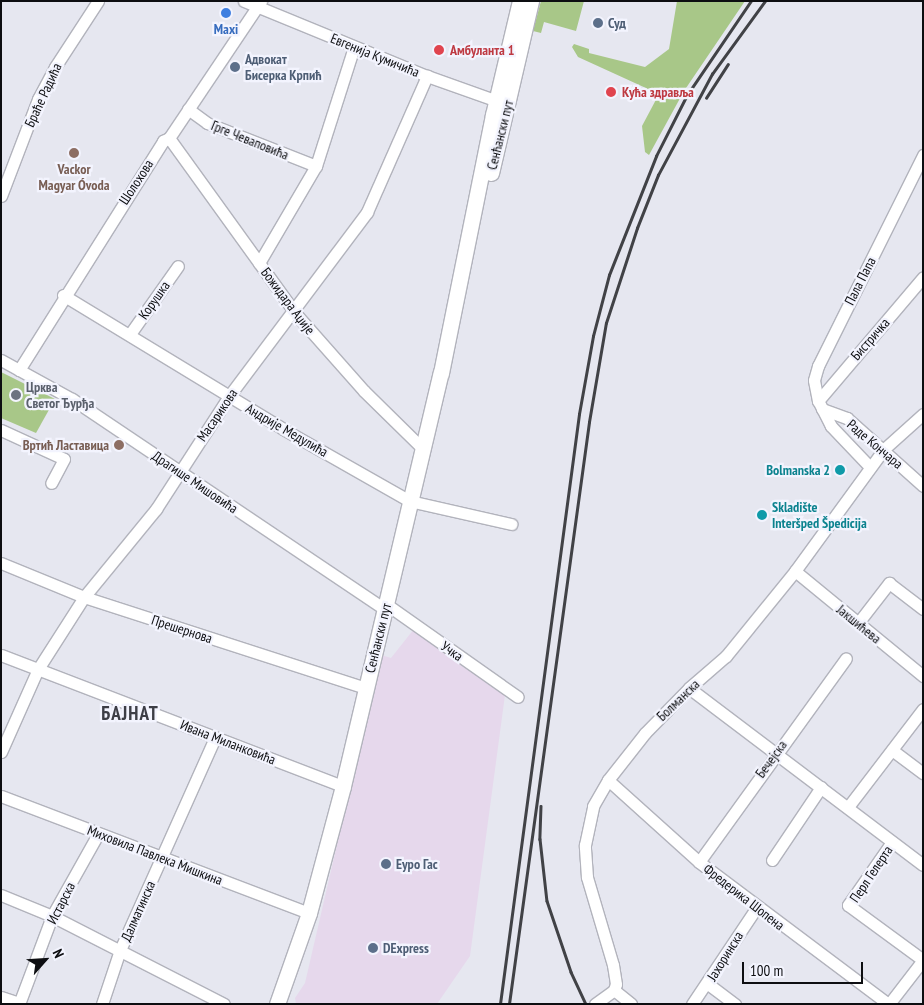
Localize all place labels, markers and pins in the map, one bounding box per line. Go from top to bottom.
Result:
marker: Maxi [220,7,232,19]
place label: Суд [608,15,626,31]
marker: Суд [592,17,604,29]
place label: Maxi [214,21,238,37]
place label: Амбуланта 1 [450,42,514,58]
marker: Амбуланта 1 [432,43,446,57]
place label: Адвокат Бисерка Крпић [245,51,322,84]
marker: Адвокат Бисерка Крпић [229,61,241,73]
place label: Кућа здравља [622,84,694,100]
marker: Кућа здравља [604,85,618,99]
marker: Vackor Magyar Óvoda [68,147,80,159]
place label: Vackor Magyar Óvoda [38,161,110,193]
place label: Црква Светог Ђурђа [26,379,95,412]
marker: Црква Светог Ђурђа [10,389,22,401]
place label: Вртић Ластавица [23,437,109,453]
marker: Вртић Ластавица [113,439,125,451]
place label: Bolmanska 2 [766,462,830,478]
marker: Bolmanska 2 [834,464,846,476]
place label: Skladište Interšped Špedicija [772,499,867,532]
marker: Skladište Interšped Špedicija [756,509,768,521]
place label: Еуро Гас [396,856,438,872]
marker: Еуро Гас [380,858,392,870]
place label: DExpress [383,940,429,956]
marker: DExpress [367,942,379,954]

